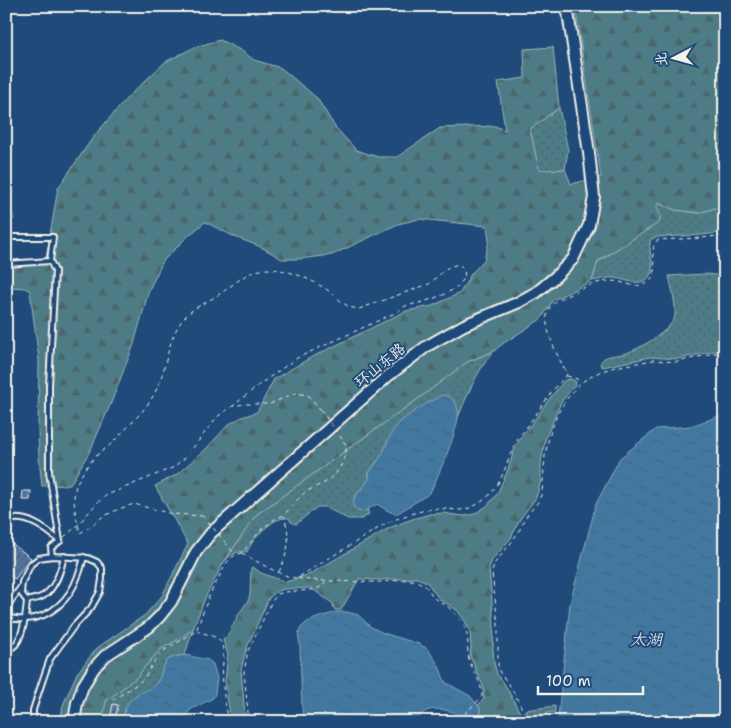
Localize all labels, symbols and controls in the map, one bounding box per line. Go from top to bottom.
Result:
north arrow [648,32,698,82]
text: 北 [651,51,671,67]
street label: 环山东路 [350,338,410,392]
water label: 太湖 [630,629,664,650]
scale bar [538,663,644,695]
text: 100 m [546,671,591,691]

